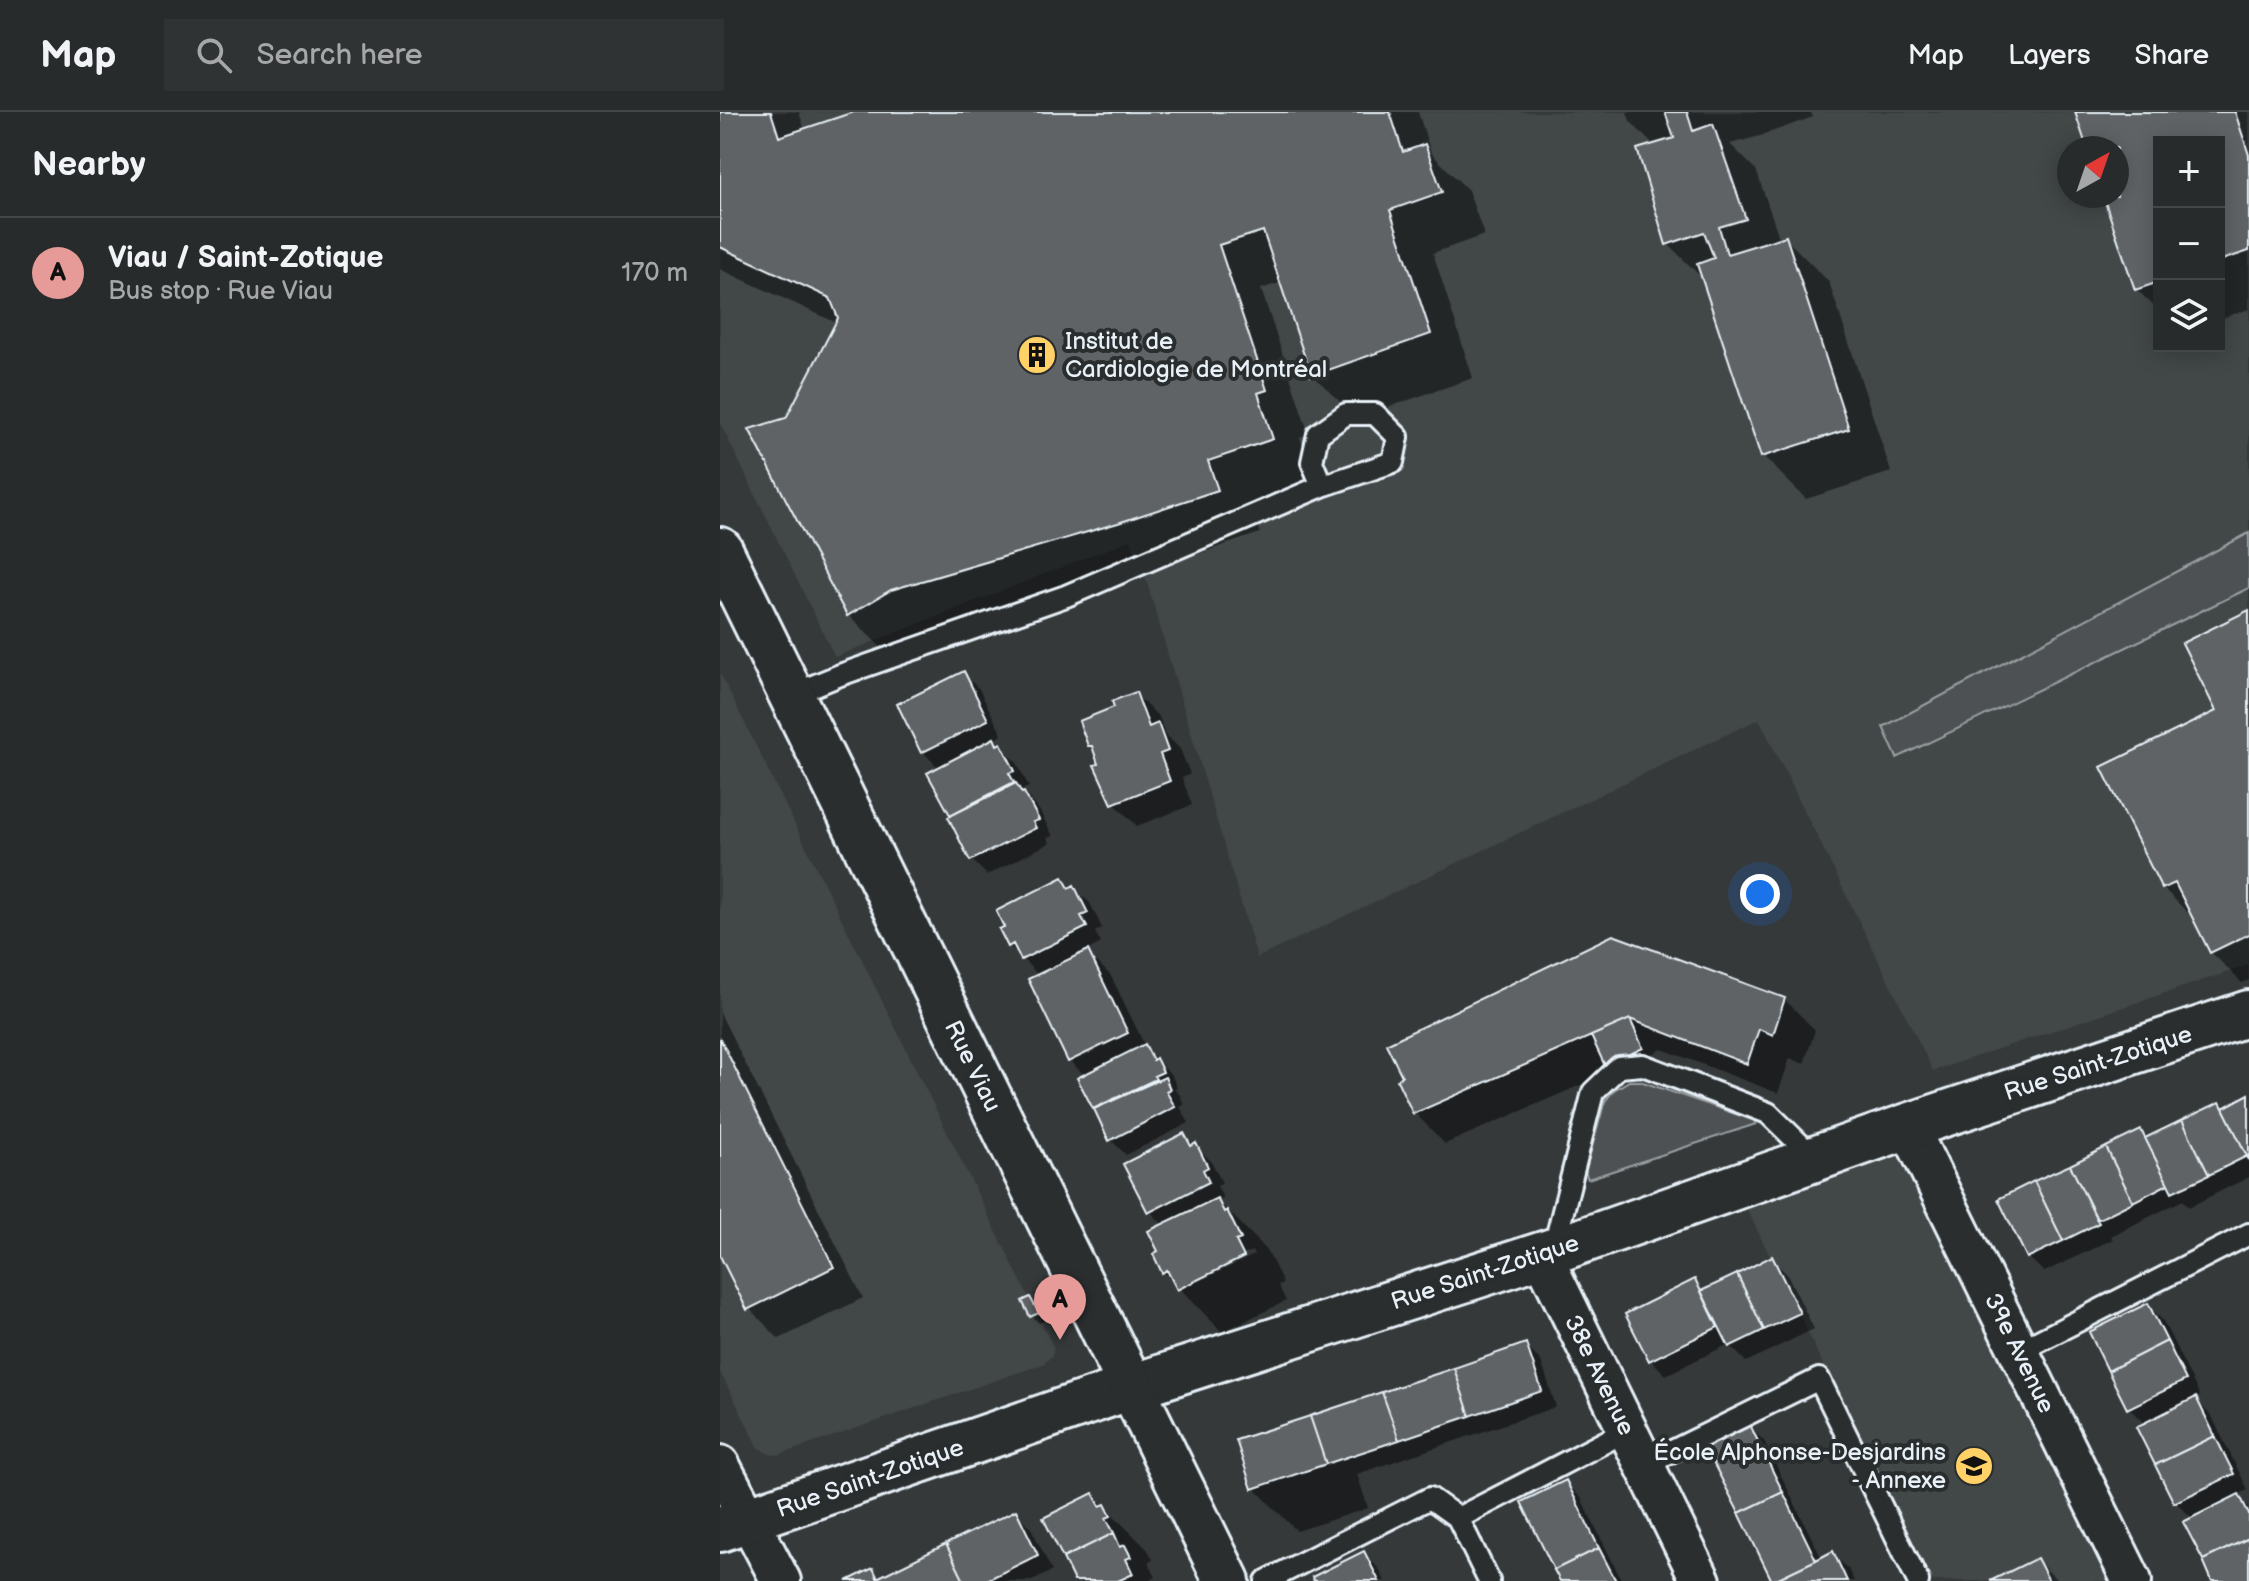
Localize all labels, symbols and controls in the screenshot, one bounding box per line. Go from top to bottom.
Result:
search box [164,19,724,91]
text: Map [40,33,116,78]
icon: search [192,33,236,77]
text: Search here [256,37,423,73]
text: Map [1908,39,1964,72]
text: Layers [2008,39,2091,72]
text: Share [2135,39,2209,72]
north arrow [2057,136,2129,208]
map controls [2153,136,2225,352]
button: + [2153,136,2225,208]
text: Nearby [32,144,146,185]
button: − [2153,208,2225,280]
text: Viau / Saint-Zotique [108,240,384,276]
text: A [50,258,66,289]
text: 170 m [621,258,688,289]
text: Bus stop · Rue Viau [108,276,333,307]
button: layers [2153,280,2225,352]
place label: Institut de Cardiologie de Montréal [1065,327,1327,384]
building icon: Institut de Cardiologie de Montréal [1016,334,1058,376]
your location [1740,874,1780,914]
street label: Rue Viau [938,1016,1007,1117]
street label: Rue Saint-Zotique [2001,1019,2196,1108]
street label: Rue Saint-Zotique [1388,1228,1583,1317]
pin: A [1034,1274,1086,1340]
street label: 39e Avenue [1978,1288,2061,1418]
street label: 38e Avenue [1558,1310,1641,1440]
street label: Rue Saint-Zotique [773,1433,967,1524]
place label: École Alphonse-Desjardins - Annexe [1654,1437,1946,1495]
school or university icon: École Alphonse-Desjardins - Annexe [1953,1445,1995,1487]

